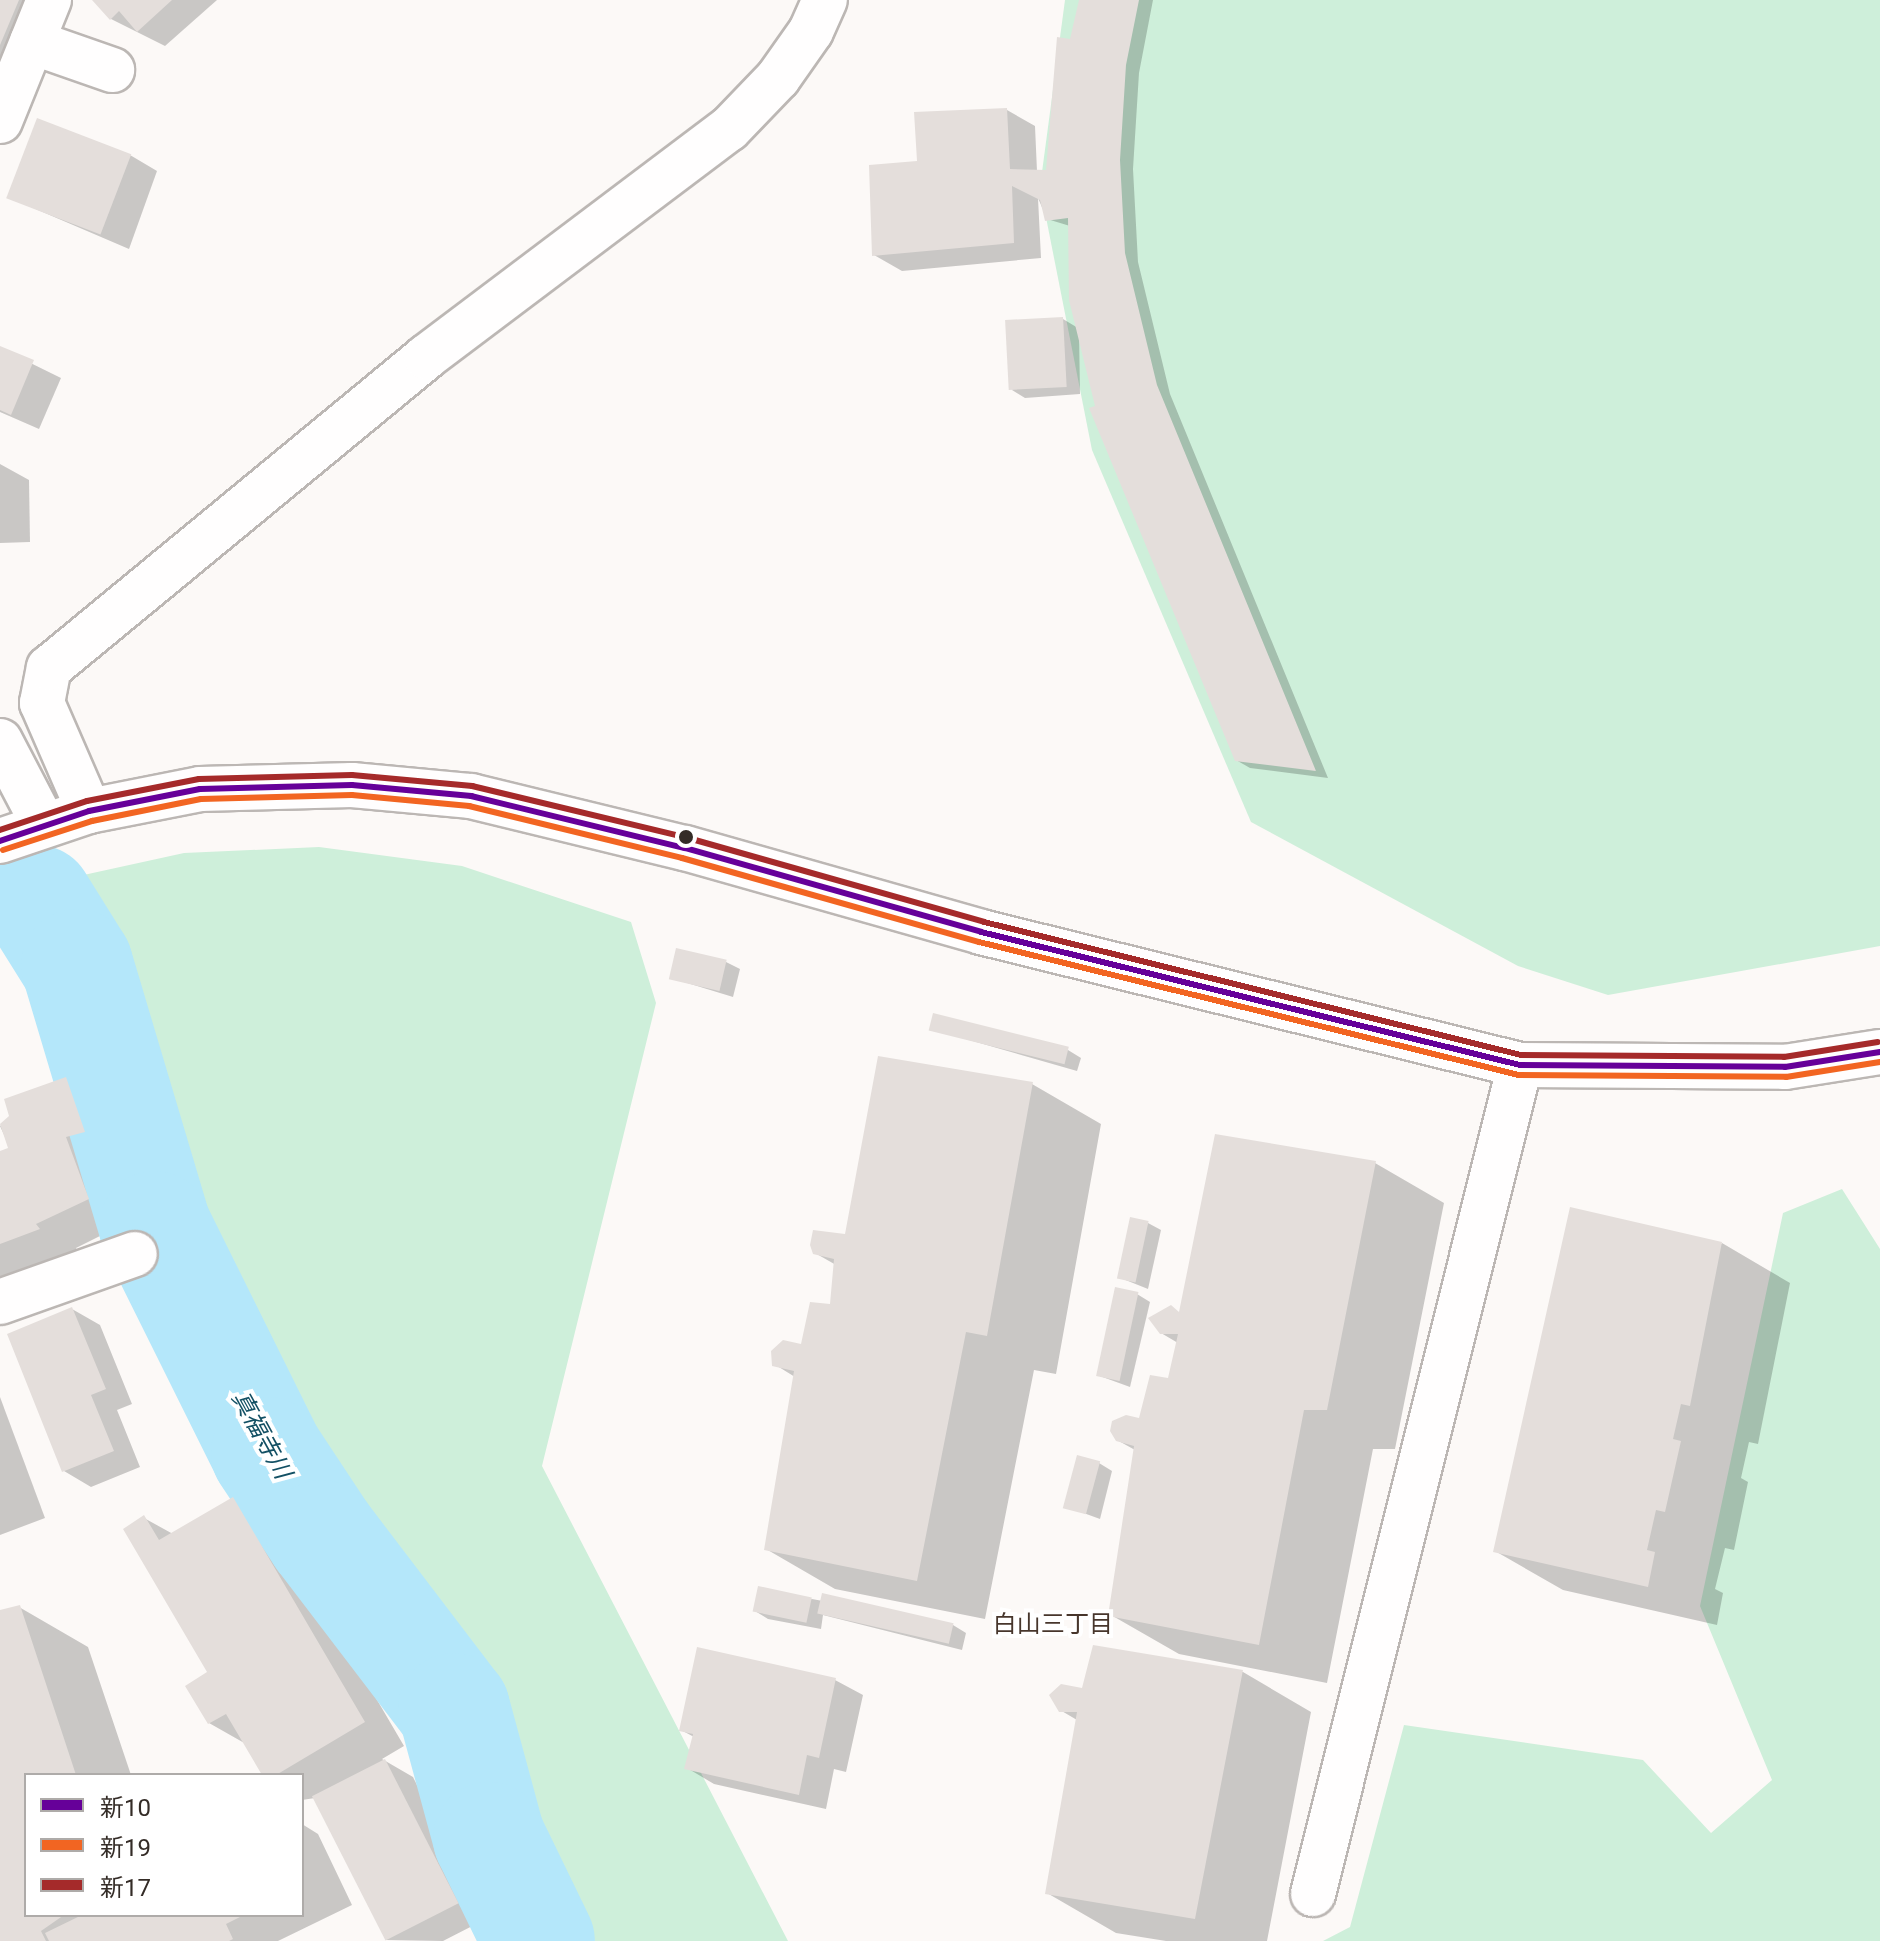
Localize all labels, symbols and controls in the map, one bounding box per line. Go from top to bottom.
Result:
unlabelled marker [678,829,694,845]
water label: 真福寺川 [225,1386,297,1484]
district label: 白山三丁目 [993,1611,1113,1639]
legend [24,1773,304,1917]
text: 新10 [100,1794,151,1822]
text: 新19 [100,1834,151,1862]
text: 新17 [100,1874,151,1902]

